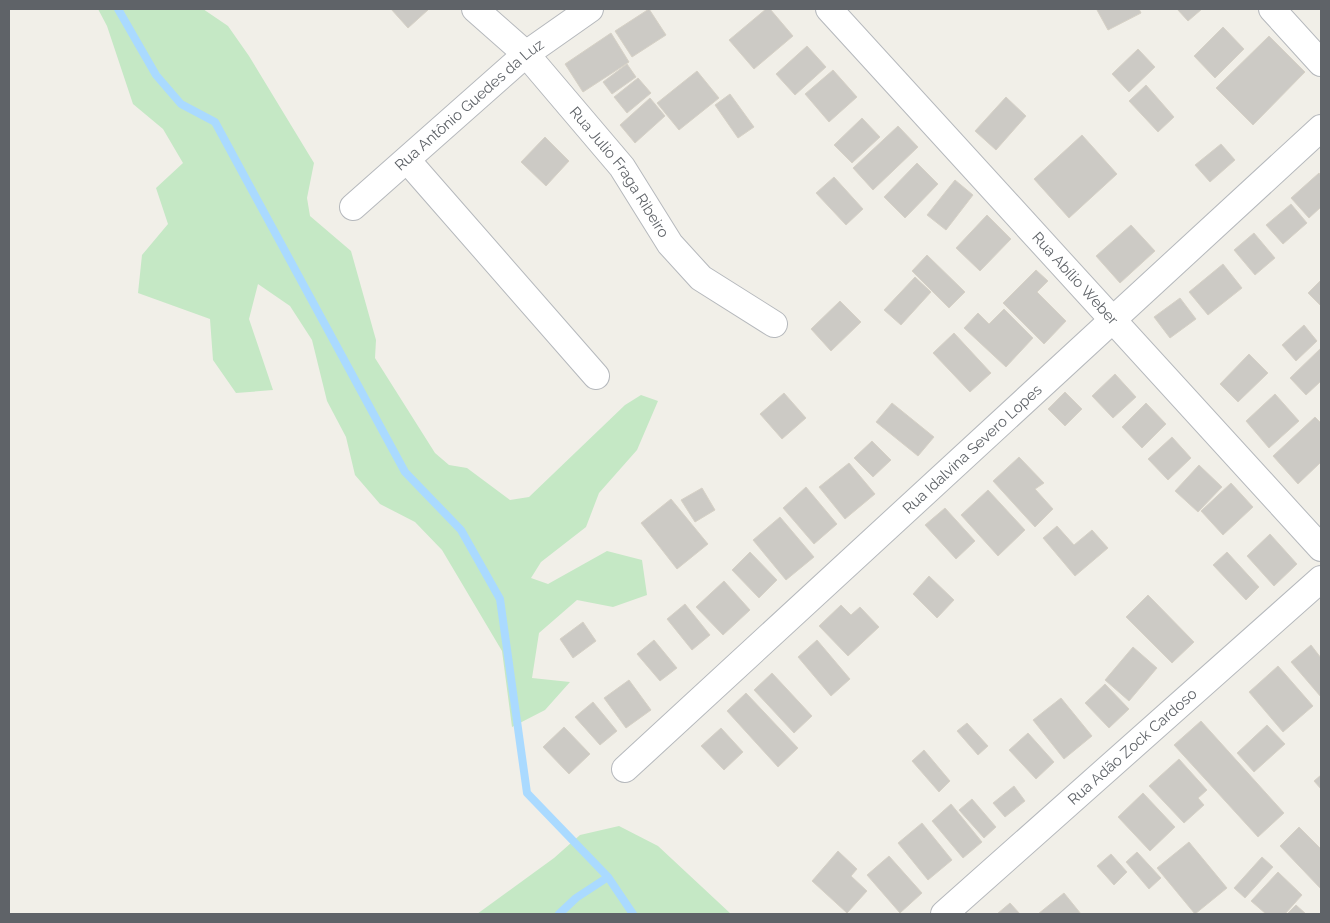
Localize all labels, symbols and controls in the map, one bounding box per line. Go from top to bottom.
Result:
street label: Rua Antônio Guedes da Luz [391,35,547,175]
street label: Rua Julio Fraga Ribeiro [566,103,673,241]
street label: Rua Abílio Weber [1028,228,1122,329]
street label: Rua Idalvina Severo Lopes [899,381,1045,518]
street label: Rua Adão Zock Cardoso [1064,685,1201,809]

